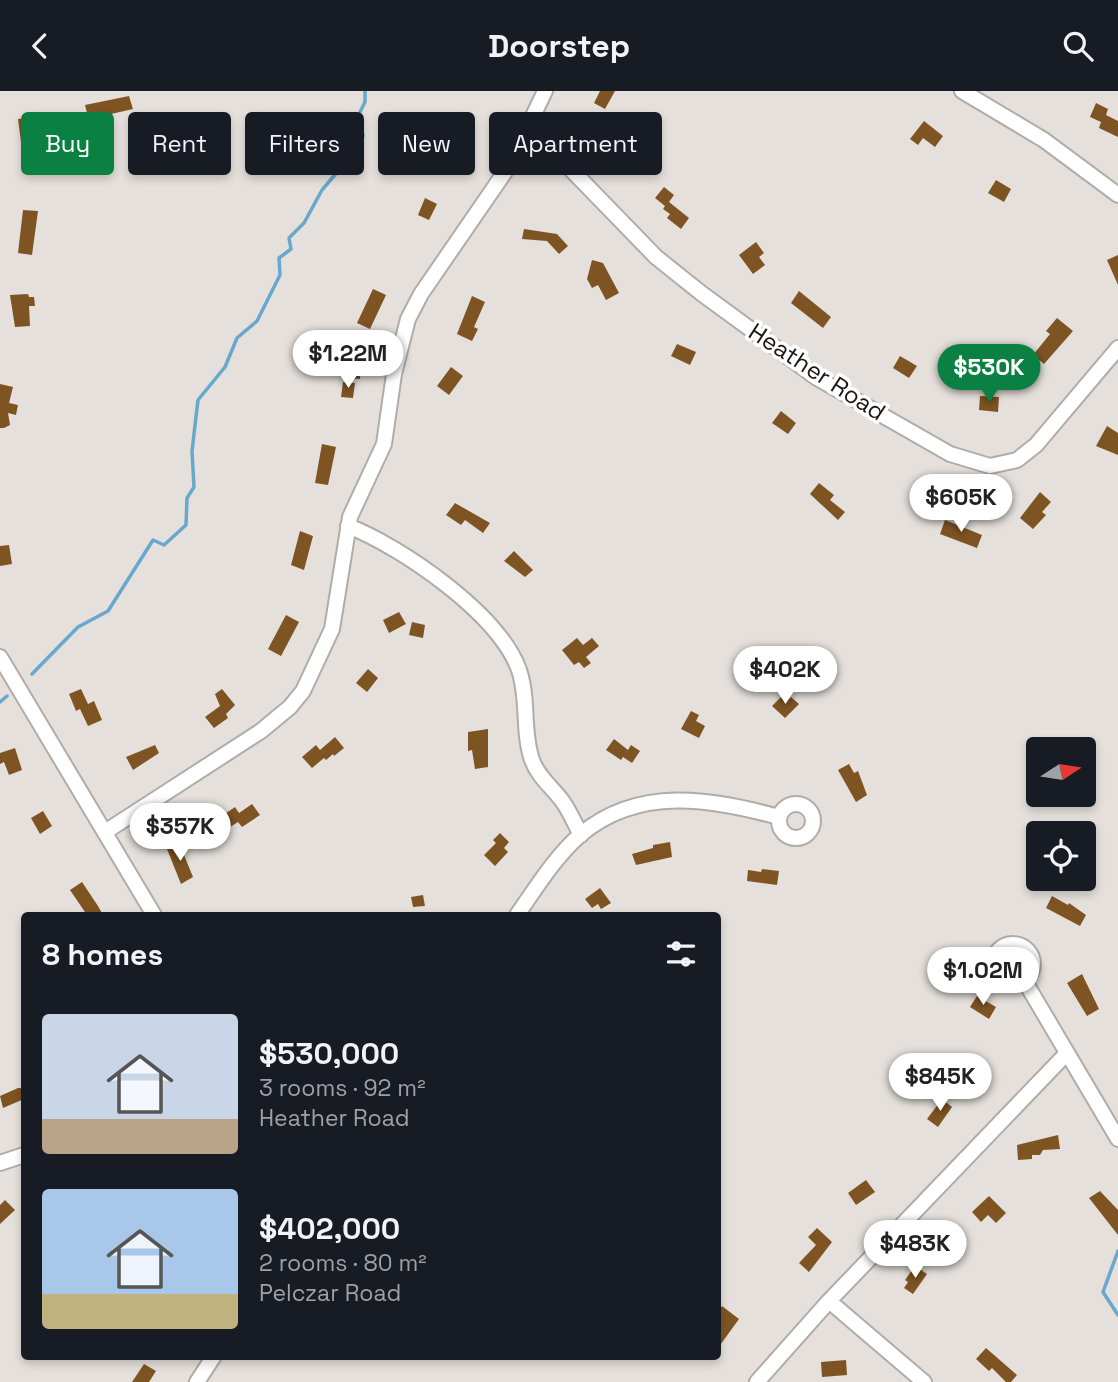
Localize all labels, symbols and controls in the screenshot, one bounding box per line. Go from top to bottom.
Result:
text: Doorstep [488,26,630,66]
icon: back [21,27,59,65]
icon: search [1059,27,1097,65]
chip: Buy [21,112,114,175]
chip: Rent [128,112,231,175]
chip: Filters [245,112,364,175]
chip: New [378,112,475,175]
chip: Apartment [489,112,662,175]
street label: Heather Road [743,316,892,427]
pin: $1.22M [291,331,405,390]
text: $1.22M [309,338,387,368]
pin: $530K [940,345,1038,404]
text: $530K [953,352,1025,382]
pin: $605K [912,475,1010,534]
text: $605K [925,482,997,512]
pin: $402K [736,647,834,706]
text: $402K [749,654,821,684]
north arrow [1026,737,1096,807]
map controls [1026,737,1096,891]
pin: $357K [131,803,229,863]
text: $357K [146,811,214,841]
button: locate [1026,821,1096,891]
text: 8 homes [42,935,163,974]
icon: filters [662,935,700,973]
pin: $1.02M [926,947,1040,1007]
text: $1.02M [943,955,1023,985]
text: $530,000 [259,1034,399,1073]
icon: home [98,1042,182,1126]
pin: $845K [891,1053,989,1113]
text: $845K [905,1061,975,1091]
text: 3 rooms · 92 m² [259,1073,426,1103]
text: Heather Road [259,1103,410,1133]
text: $402,000 [259,1209,400,1248]
icon: home [98,1217,182,1301]
pin: $483K [866,1221,964,1280]
text: $483K [880,1228,950,1258]
text: 2 rooms · 80 m² [259,1248,427,1278]
text: Pelczar Road [259,1278,401,1308]

